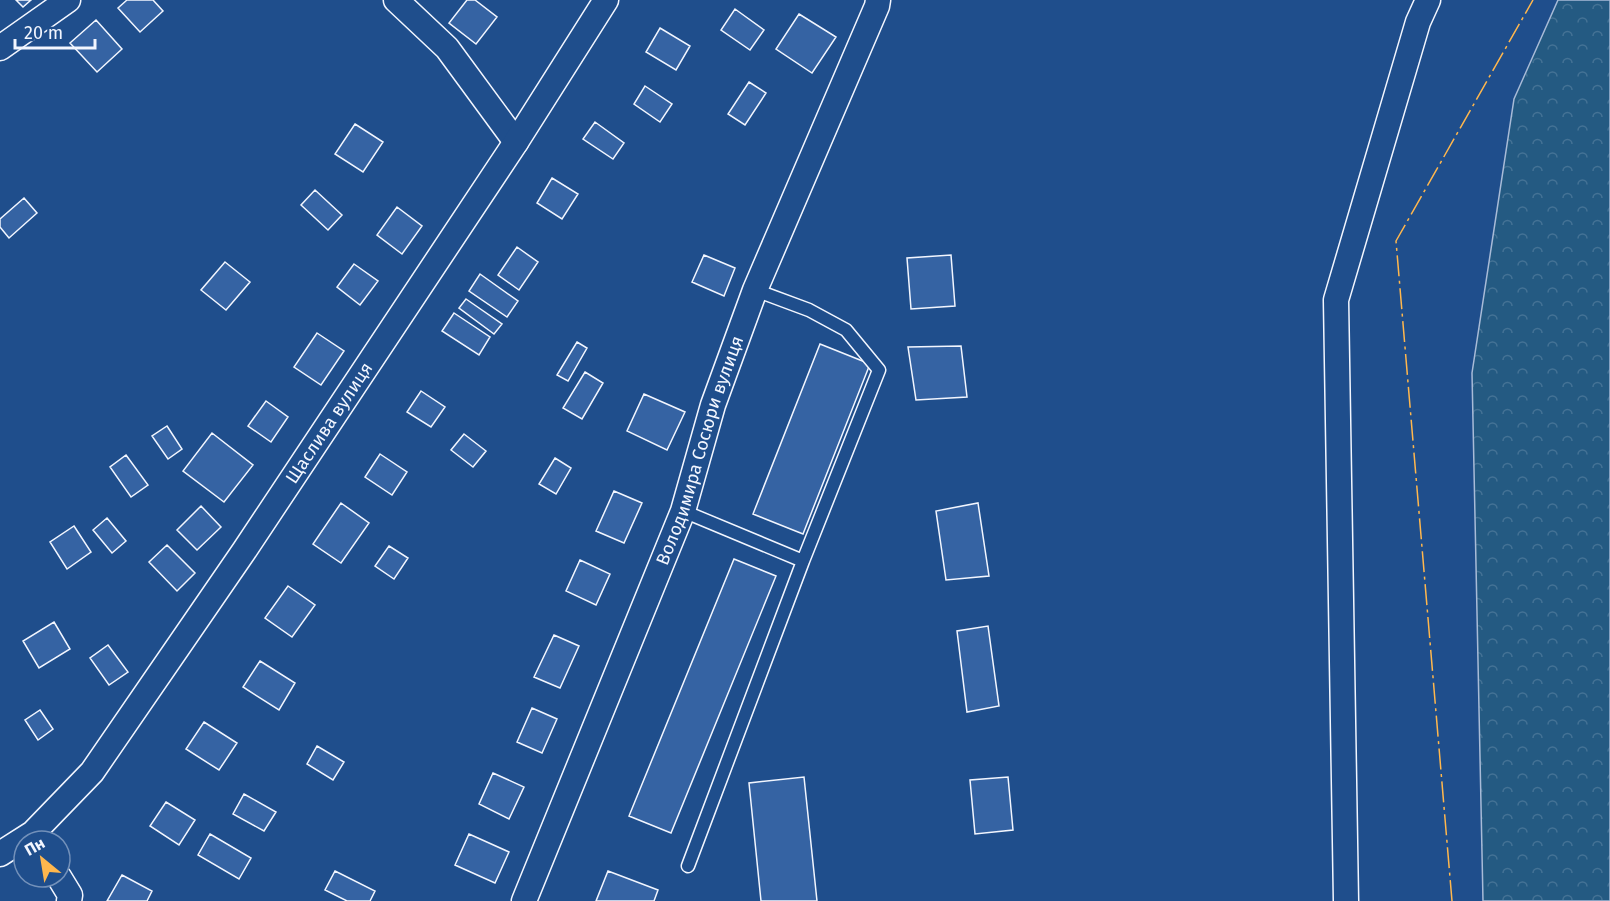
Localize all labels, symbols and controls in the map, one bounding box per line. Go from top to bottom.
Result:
scale bar [15,12,94,50]
text: 20 m [24,22,63,44]
street label: Володимира Сосюри вулиця [651,333,748,568]
street label: Щаслива вулиця [281,358,377,488]
north arrow [12,829,72,889]
text: Пн [21,833,48,860]

